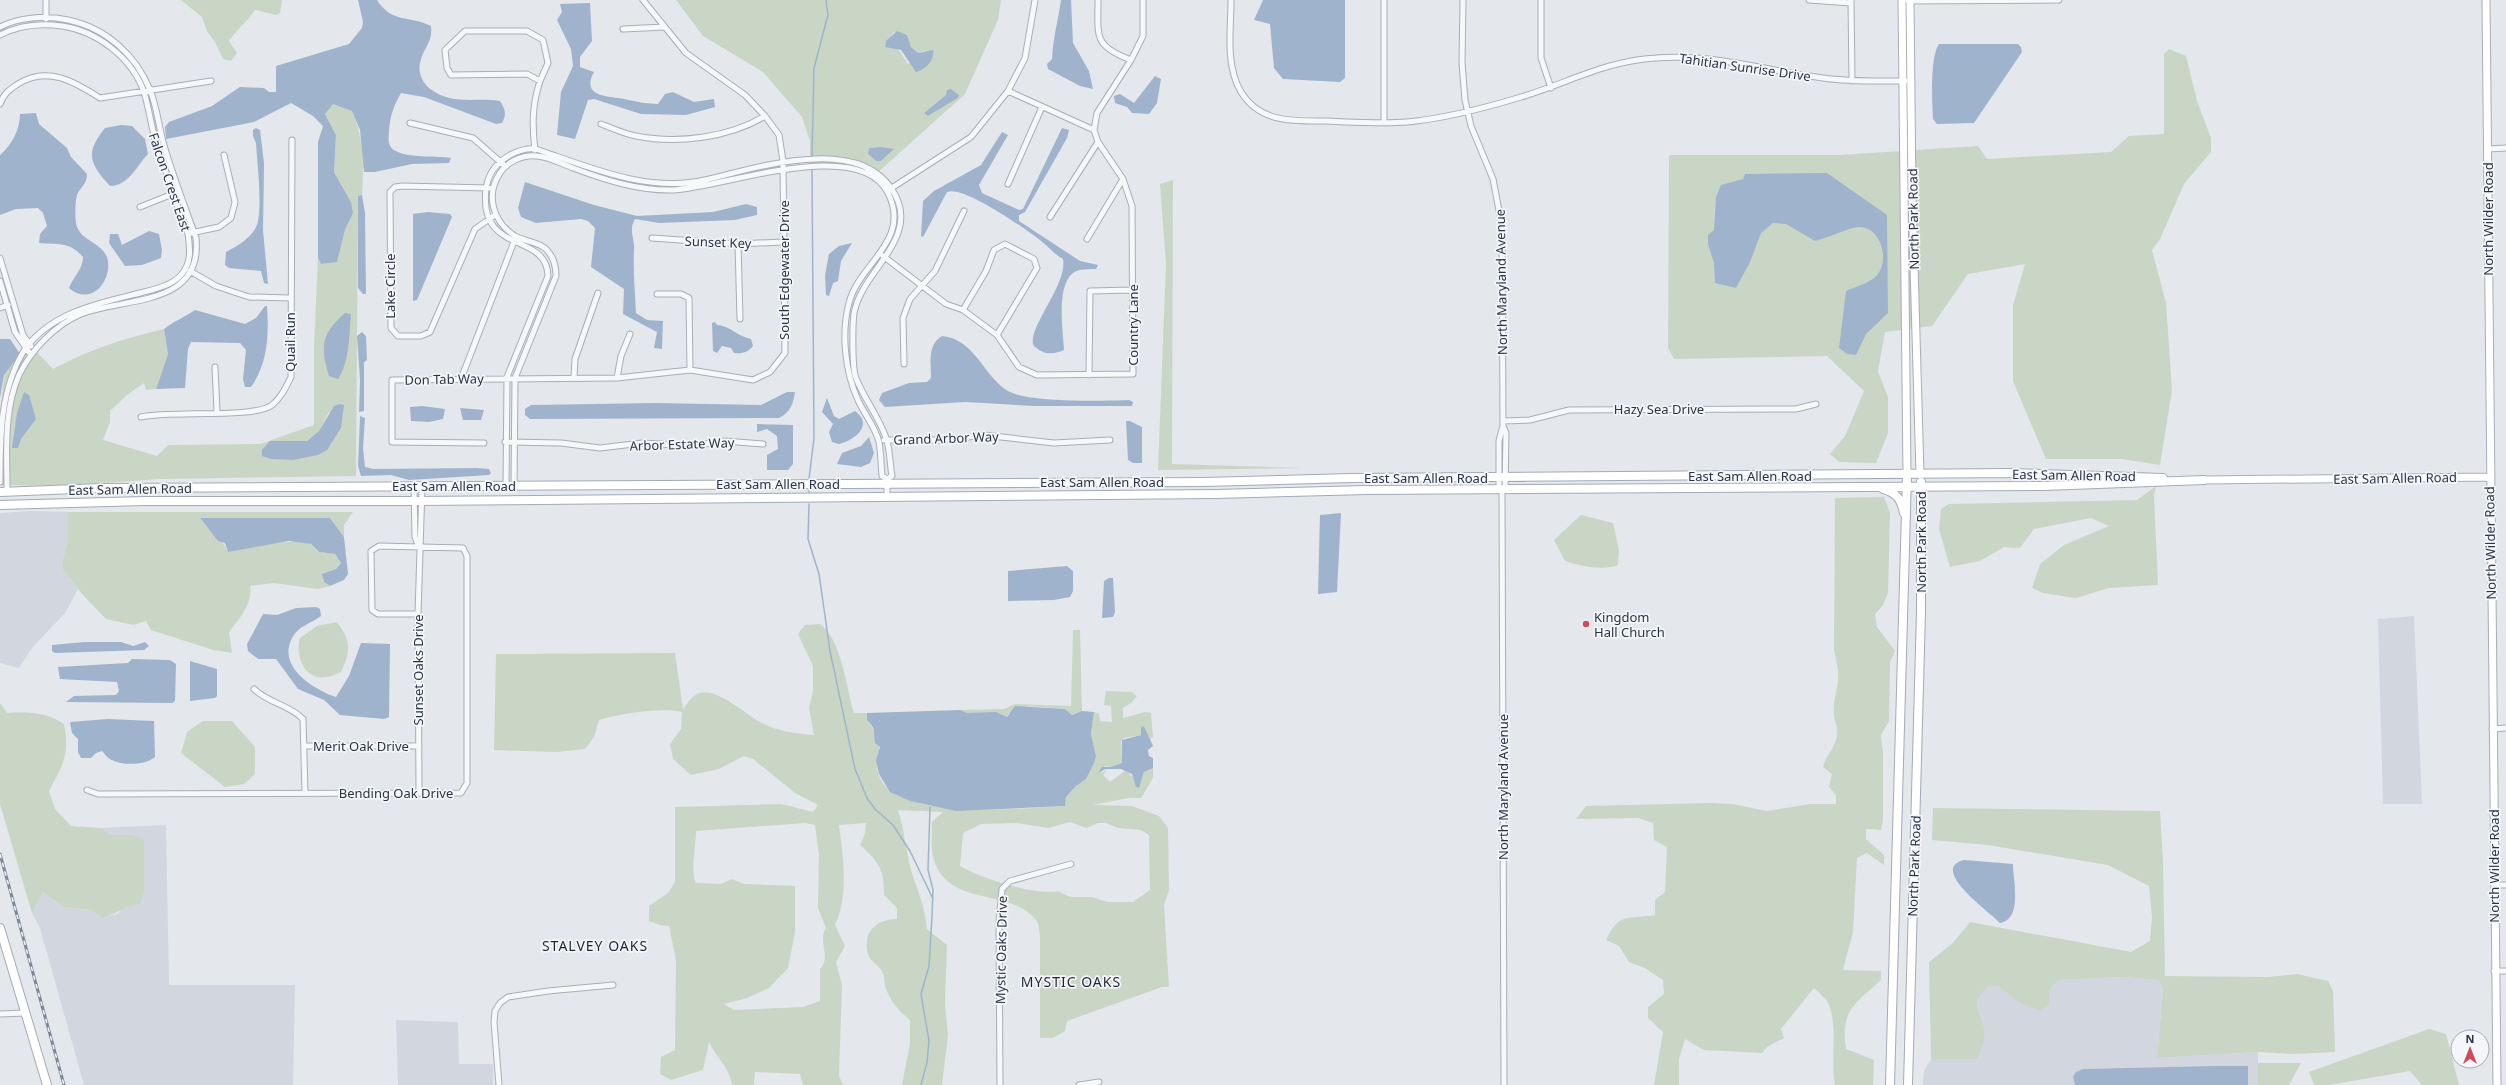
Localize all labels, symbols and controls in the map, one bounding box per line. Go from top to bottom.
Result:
street label: Tahitian Sunrise Drive [1678,49,1812,85]
street label: Falcon Crest East [145,130,195,234]
street label: North Wilder Road [2479,162,2497,276]
street label: North Park Road [1903,168,1923,270]
street label: South Edgewater Drive [775,200,793,340]
street label: North Maryland Avenue [1491,209,1511,355]
street label: Sunset Key [684,232,752,252]
street label: Lake Circle [381,253,399,319]
street label: Country Lane [1124,284,1142,366]
street label: Quail Run [281,312,299,372]
street label: Don Tab Way [404,369,484,389]
street label: Hazy Sea Drive [1614,400,1704,418]
street label: Grand Arbor Way [893,427,999,449]
street label: Arbor Estate Way [629,433,735,455]
street label: East Sam Allen Road [2012,465,2136,485]
street label: East Sam Allen Road [1688,467,1812,485]
street label: East Sam Allen Road [2333,468,2457,488]
street label: East Sam Allen Road [1364,469,1488,487]
street label: East Sam Allen Road [1040,473,1164,491]
street label: East Sam Allen Road [716,475,840,493]
street label: East Sam Allen Road [392,477,516,495]
street label: East Sam Allen Road [68,479,192,499]
street label: North Wilder Road [2480,486,2500,600]
street label: North Park Road [1912,491,1930,593]
place label: Kingdom Hall Church [1594,608,1665,641]
street label: Sunset Oaks Drive [409,615,427,725]
marker: Kingdom Hall Church [1581,619,1591,629]
street label: North Maryland Avenue [1494,714,1512,860]
street label: Merit Oak Drive [313,737,409,755]
street label: Bending Oak Drive [339,784,453,802]
street label: North Wilder Road [2485,809,2503,923]
street label: North Park Road [1903,815,1925,917]
street label: Mystic Oaks Drive [991,896,1011,1004]
district label: STALVEY OAKS [542,936,648,955]
district label: MYSTIC OAKS [1021,972,1121,991]
north arrow [2450,1029,2490,1069]
text: N [2466,1031,2474,1046]

